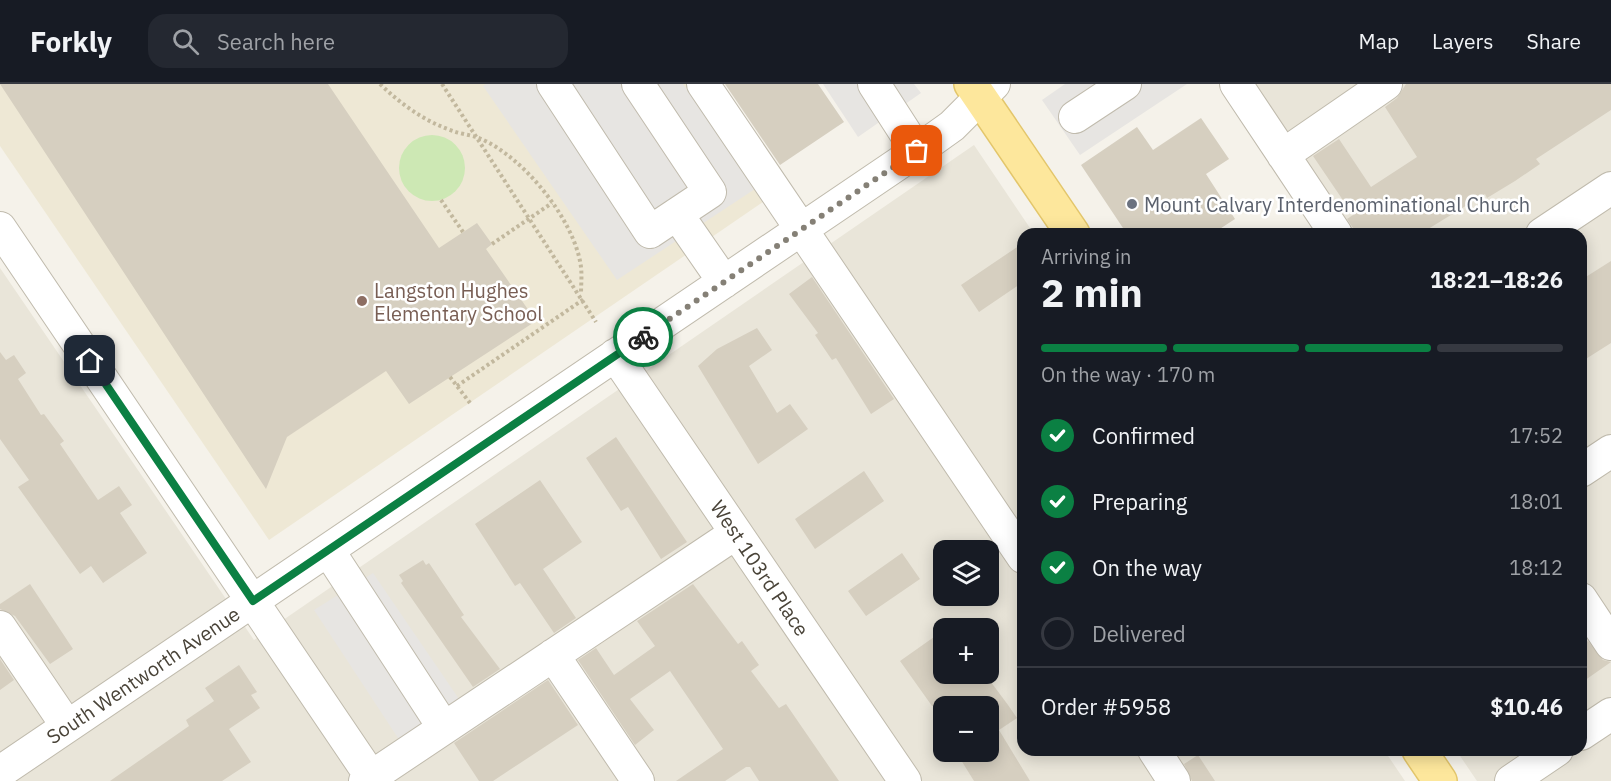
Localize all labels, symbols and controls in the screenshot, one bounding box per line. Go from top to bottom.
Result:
search box [148,14,568,68]
text: Forkly [30,23,112,60]
icon: search [169,25,202,58]
text: Search here [217,27,335,56]
text: Map [1359,27,1399,55]
text: Layers [1432,27,1494,55]
text: Share [1527,27,1581,55]
pin [891,125,942,176]
icon: bag [900,134,933,167]
place label: Mount Calvary Interdenominational Church [1144,191,1530,218]
marker: Mount Calvary Interdenominational Church [1125,197,1139,211]
text: Arriving in [1041,243,1131,270]
text: 18:21–18:26 [1430,265,1563,294]
text: 2 min [1041,267,1143,318]
place label: Langston Hughes Elementary School [374,277,543,327]
marker: Langston Hughes Elementary School [355,294,369,308]
courier [613,307,673,367]
icon: bike [627,321,660,354]
pin [64,335,115,386]
icon: home [73,344,106,377]
text: On the way · 170 m [1041,361,1215,388]
icon: check [1041,419,1074,452]
text: Confirmed [1092,421,1195,450]
text: 17:52 [1509,422,1563,449]
icon: check [1041,485,1074,518]
text: Preparing [1092,487,1187,516]
text: 18:01 [1509,488,1563,515]
street label: West 103rd Place [704,495,816,641]
map controls [933,540,999,762]
button: layers [933,540,999,606]
icon: check [1041,551,1074,584]
text: On the way [1092,553,1202,582]
text: 18:12 [1509,554,1563,581]
street label: South Wentworth Avenue [41,600,245,750]
button: + [933,618,999,684]
text: Delivered [1092,619,1186,648]
text: Order #5958 [1041,692,1171,721]
text: $10.46 [1490,692,1563,721]
button: − [933,696,999,762]

